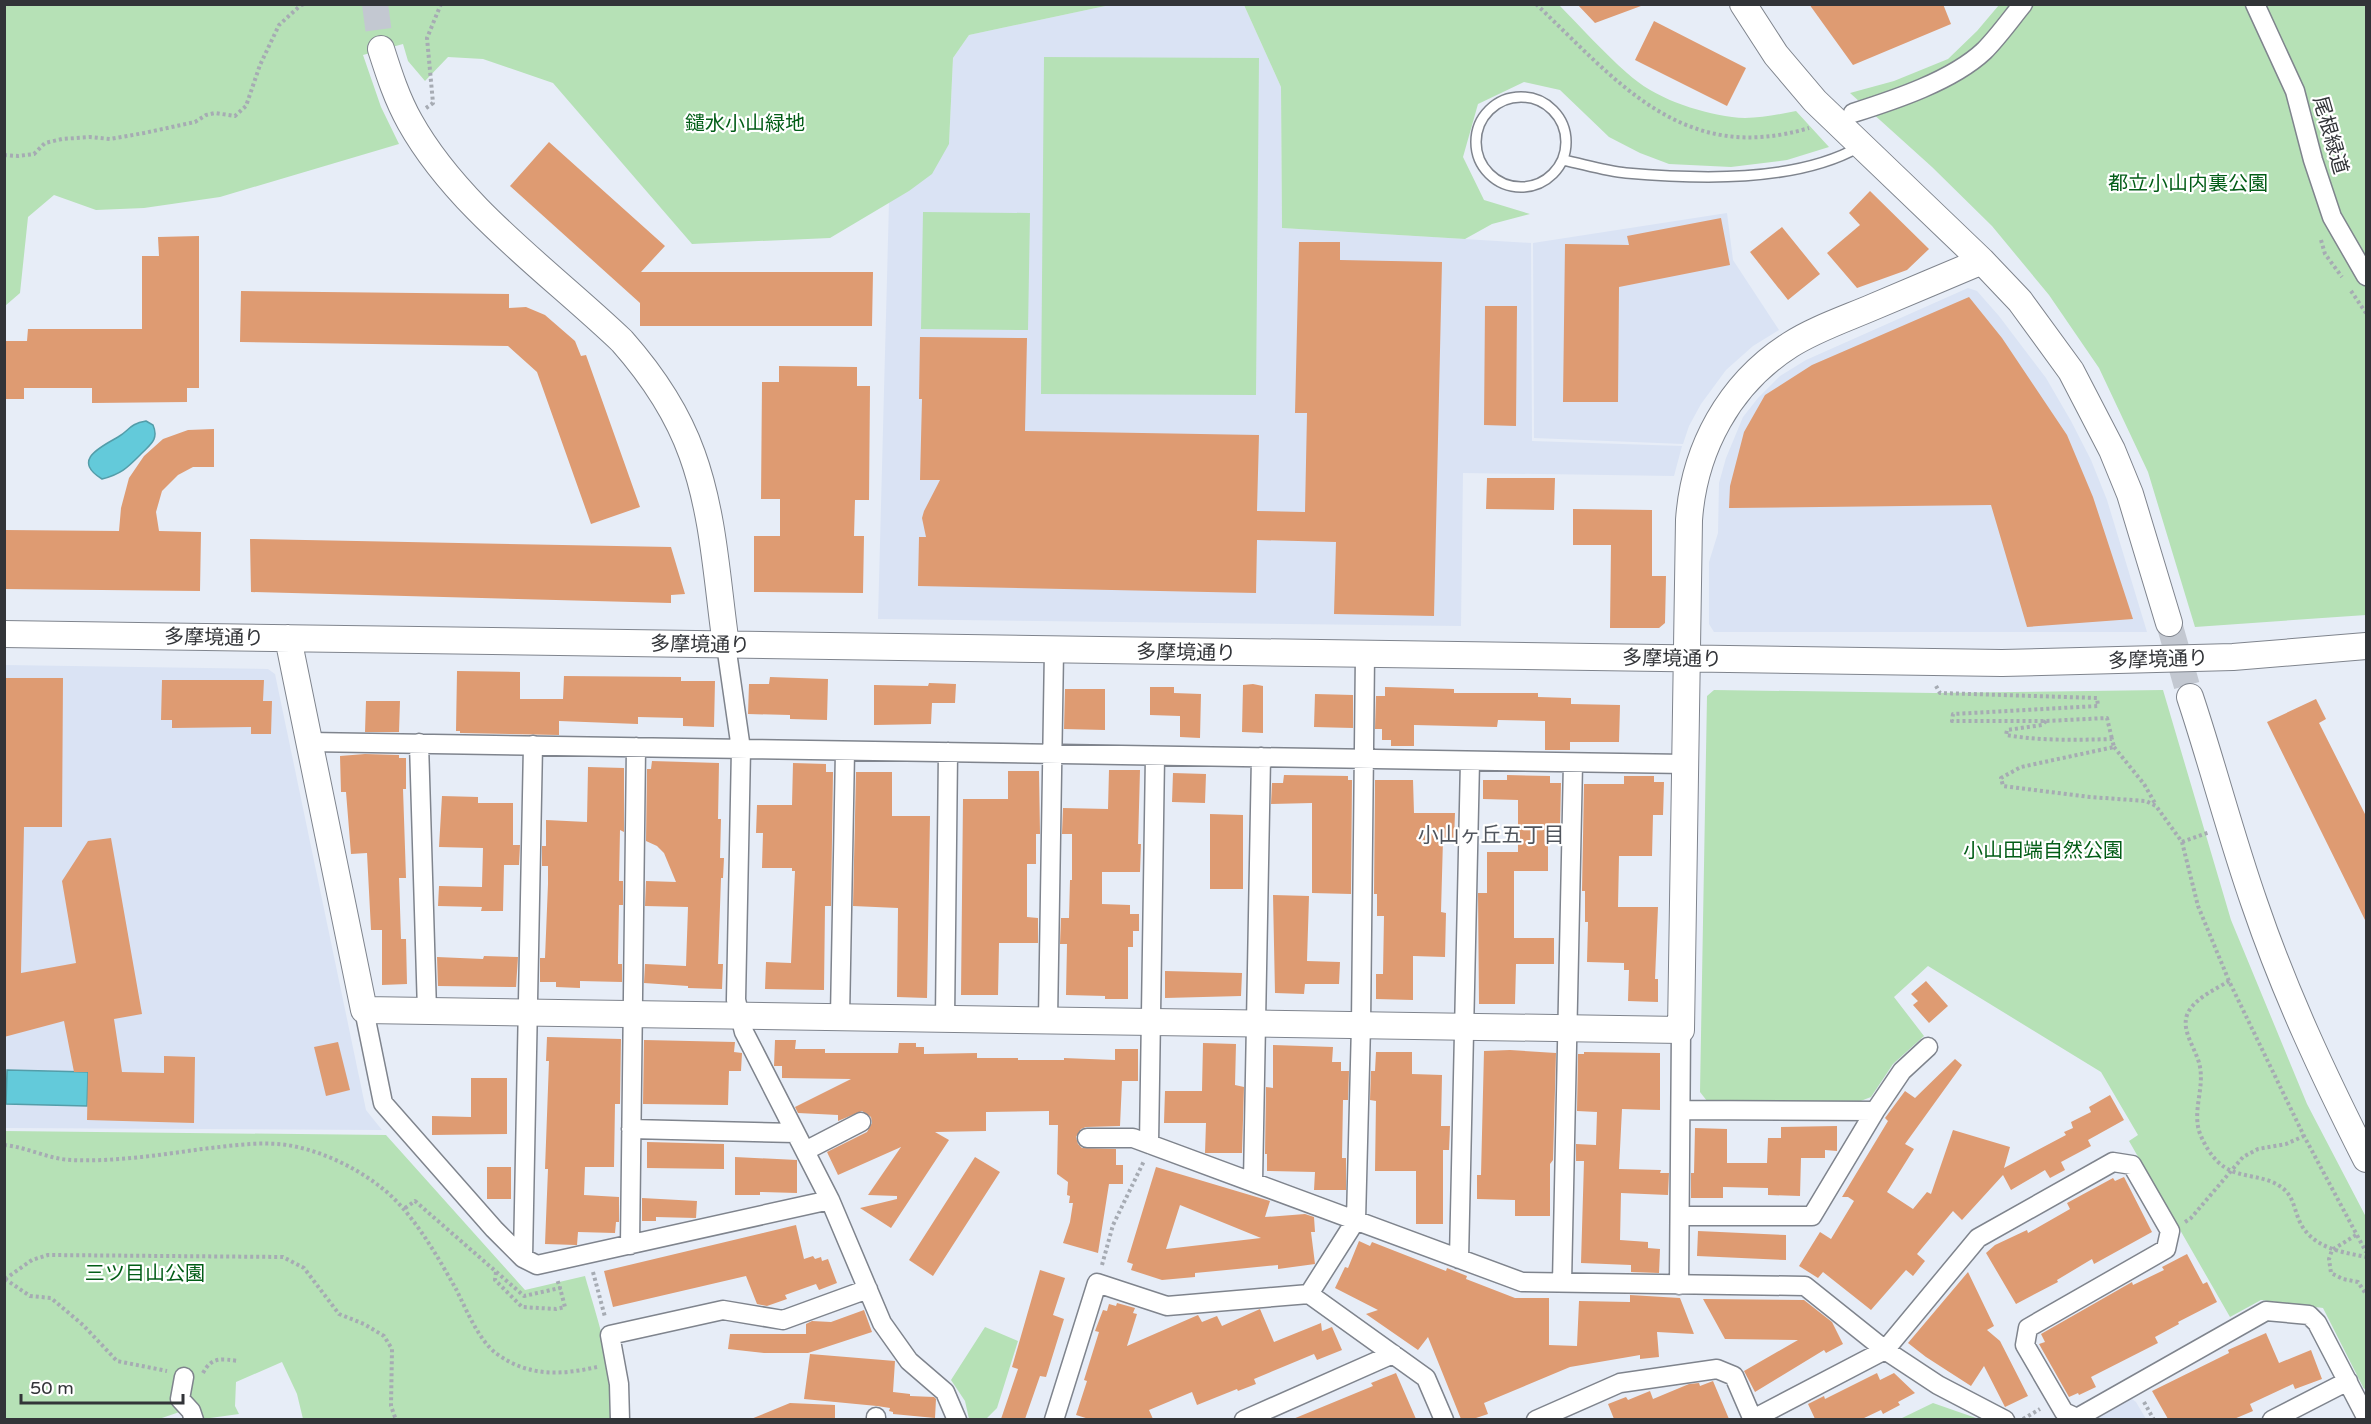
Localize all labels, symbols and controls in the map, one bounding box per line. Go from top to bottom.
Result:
street label: 尾根緑道 [2307,94,2353,177]
park label: 鑓水小山緑地 [685,112,805,136]
park label: 都立小山内裏公園 [2108,172,2268,196]
street label: 多摩境通り [164,625,264,651]
street label: 多摩境通り [650,632,750,658]
street label: 多摩境通り [1136,640,1236,666]
street label: 多摩境通り [1622,646,1722,672]
street label: 多摩境通り [2108,646,2208,674]
district label: 小山ヶ丘五丁目 [1418,823,1565,848]
park label: 小山田端自然公園 [1963,839,2123,863]
park label: 三ツ目山公園 [85,1262,205,1286]
scale bar [21,1367,183,1405]
text: 50 m [30,1377,74,1399]

